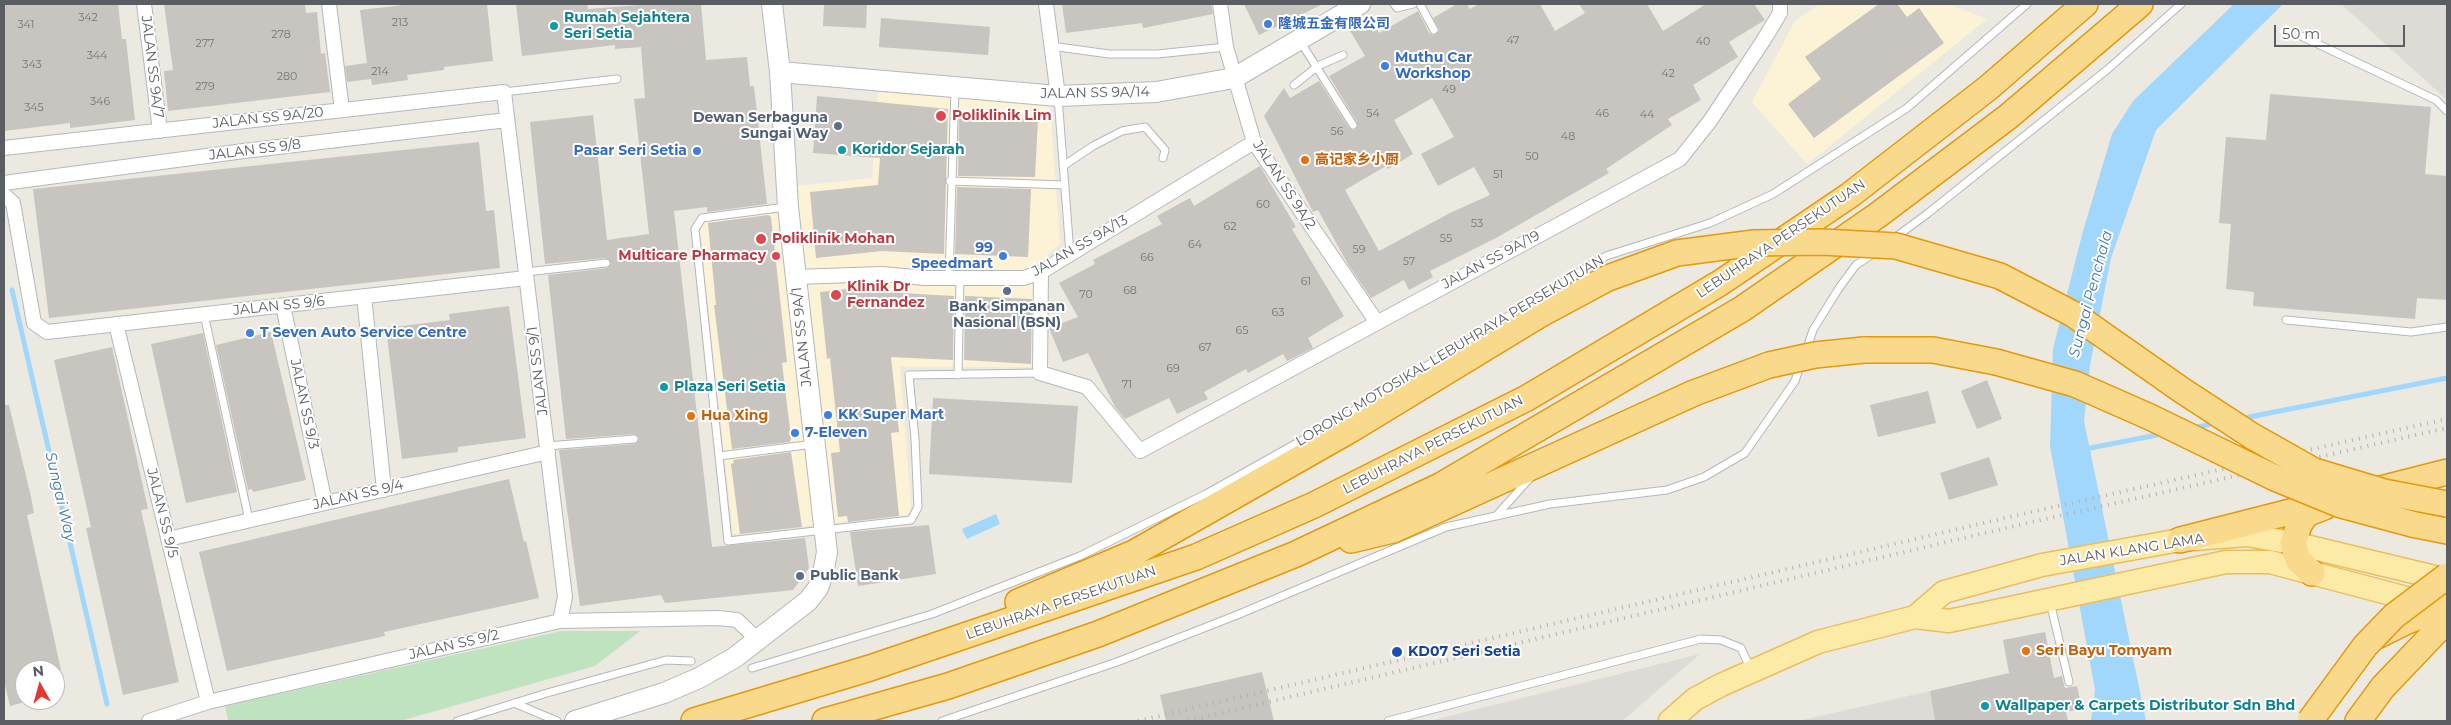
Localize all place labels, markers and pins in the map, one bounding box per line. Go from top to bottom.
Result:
place label: Rumah Sejahtera Seri Setia [564,10,690,42]
place label: 隆城五金有限公司 [1278,16,1390,32]
marker: 隆城五金有限公司 [1262,18,1274,30]
marker: Rumah Sejahtera Seri Setia [548,20,560,32]
place label: Muthu Car Workshop [1395,50,1472,82]
marker: Muthu Car Workshop [1379,60,1391,72]
place label: Poliklinik Lim [952,108,1052,124]
marker: Poliklinik Lim [934,109,948,123]
place label: Dewan Serbaguna Sungai Way [693,110,828,142]
marker: Dewan Serbaguna Sungai Way [832,120,844,132]
place label: Koridor Sejarah [852,142,965,158]
place label: Pasar Seri Setia [574,143,687,159]
marker: Koridor Sejarah [836,144,848,156]
marker: Pasar Seri Setia [691,145,703,157]
place label: 高记家乡小厨 [1315,152,1399,168]
marker: 高记家乡小厨 [1299,154,1311,166]
place label: Poliklinik Mohan [772,231,895,247]
marker: Poliklinik Mohan [754,232,768,246]
place label: 99 Speedmart [911,240,993,272]
place label: Multicare Pharmacy [618,248,766,264]
marker: Multicare Pharmacy [770,250,782,262]
marker: 99 Speedmart [997,250,1009,262]
place label: Klinik Dr Fernandez [847,279,925,312]
marker: Bank Simpanan Nasional (BSN) [1001,285,1013,297]
marker: Klinik Dr Fernandez [829,288,843,302]
place label: Bank Simpanan Nasional (BSN) [949,299,1065,332]
place label: T Seven Auto Service Centre [260,325,467,341]
marker: T Seven Auto Service Centre [244,327,256,339]
place label: Plaza Seri Setia [674,379,786,395]
marker: Plaza Seri Setia [658,381,670,393]
place label: KK Super Mart [838,407,944,423]
place label: Hua Xing [701,408,768,424]
marker: KK Super Mart [822,409,834,421]
marker: Hua Xing [685,410,697,422]
place label: 7-Eleven [805,425,867,441]
marker: 7-Eleven [789,427,801,439]
place label: Public Bank [810,568,898,584]
marker: Public Bank [794,570,806,582]
place label: Seri Bayu Tomyam [2036,643,2172,659]
place label: KD07 Seri Setia [1408,644,1521,660]
marker: KD07 Seri Setia [1390,645,1404,659]
marker: Seri Bayu Tomyam [2020,645,2032,657]
place label: Wallpaper & Carpets Distributor Sdn Bhd [1995,698,2295,714]
marker: Wallpaper & Carpets Distributor Sdn Bhd [1979,700,1991,712]

